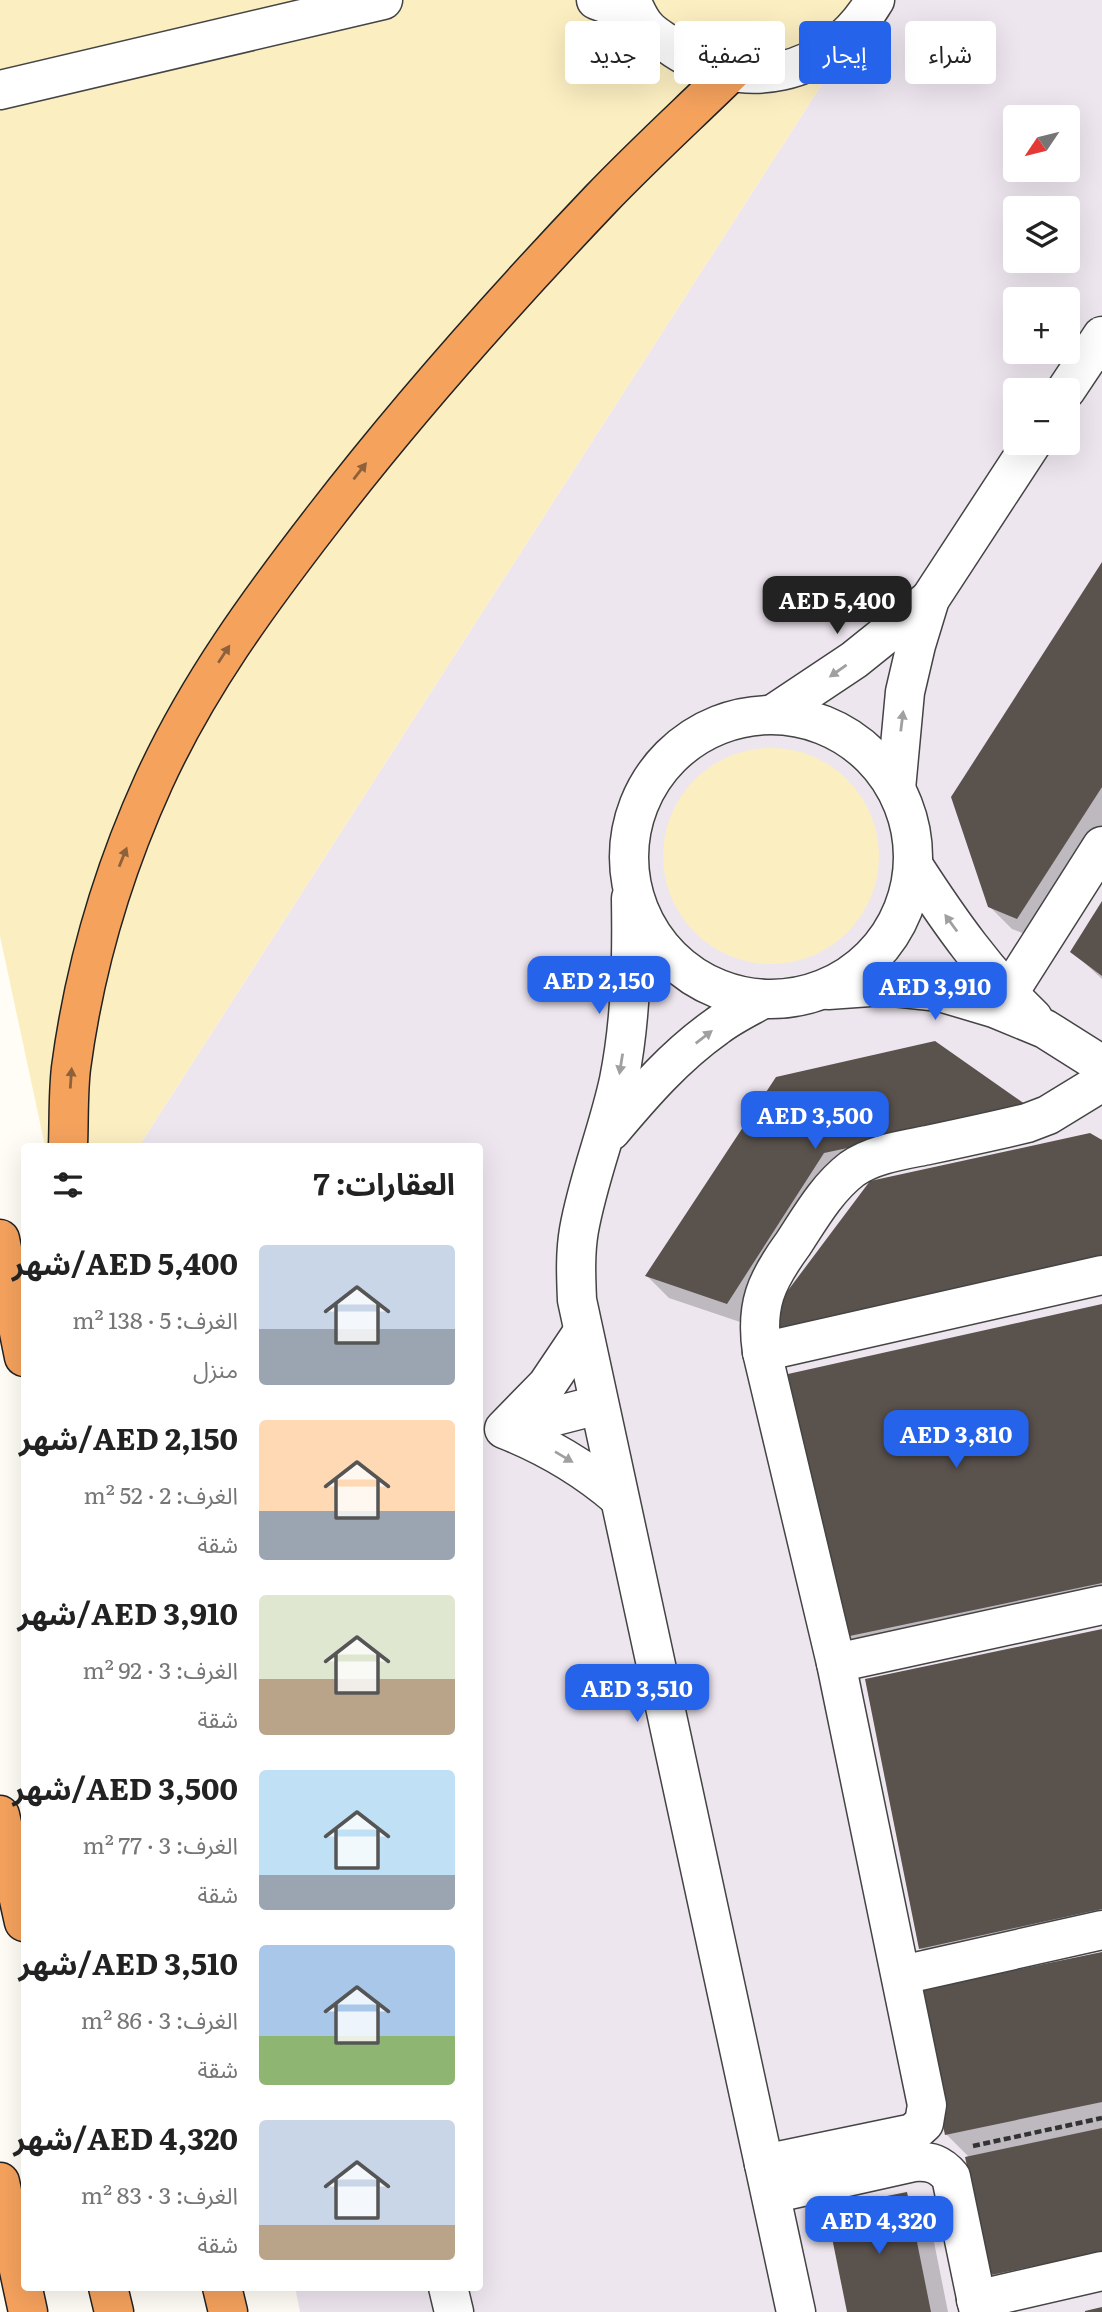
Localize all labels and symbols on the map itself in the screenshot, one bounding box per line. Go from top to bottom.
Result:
north arrow [1003,105,1080,182]
one-way arrow [352,463,367,481]
pin: AED 5,400 [757,576,917,636]
one-way arrow [217,645,231,663]
one-way arrow [829,664,847,678]
one-way arrow [896,709,907,731]
one-way arrow [118,847,129,868]
one-way arrow [944,914,958,932]
pin: AED 2,150 [519,956,679,1016]
pin: AED 3,910 [855,962,1015,1022]
one-way arrow [694,1029,712,1044]
one-way arrow [616,1053,627,1075]
one-way arrow [66,1067,77,1089]
pin: AED 3,500 [735,1092,895,1151]
pin: AED 3,810 [876,1410,1036,1470]
one-way arrow [555,1451,574,1464]
pin: AED 3,510 [557,1664,717,1724]
pin: AED 4,320 [799,2196,959,2256]

